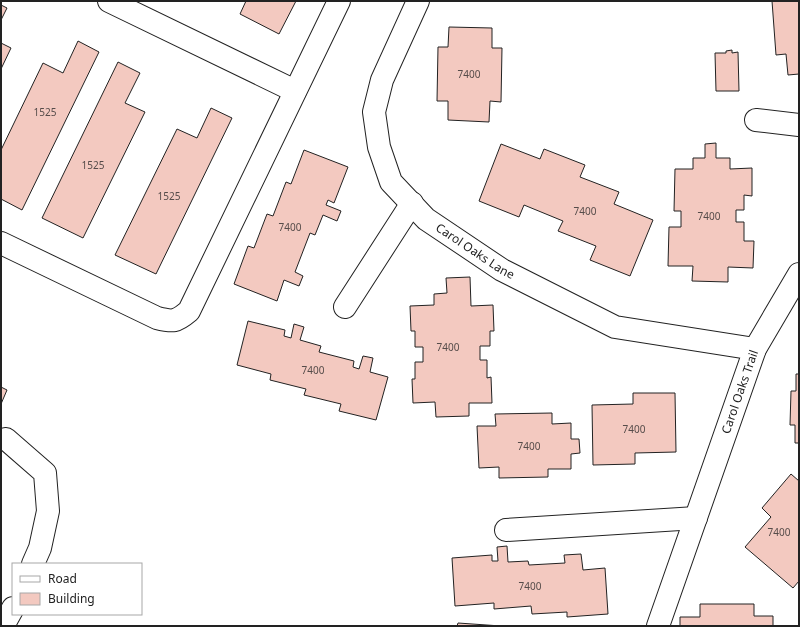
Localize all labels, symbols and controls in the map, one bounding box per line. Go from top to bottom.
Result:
house number: 7400 [458,67,481,81]
house number: 1525 [34,105,57,119]
house number: 1525 [82,158,105,172]
house number: 1525 [158,189,181,203]
house number: 7400 [574,204,597,218]
house number: 7400 [698,209,721,223]
street label: Carol Oaks Lane [433,219,518,283]
house number: 7400 [279,220,302,234]
house number: 7400 [437,340,460,354]
street label: Carol Oaks Trail [717,348,762,436]
house number: 7400 [302,363,325,377]
house number: 7400 [623,422,646,436]
house number: 7400 [518,439,541,453]
house number: 7400 [768,525,791,539]
legend [12,563,142,615]
text: Road [48,570,77,587]
house number: 7400 [519,579,542,593]
text: Building [48,590,95,607]

